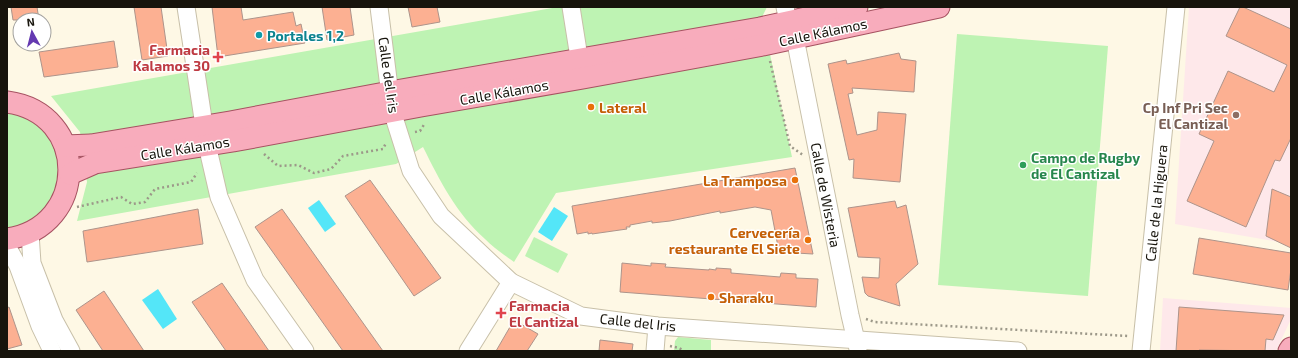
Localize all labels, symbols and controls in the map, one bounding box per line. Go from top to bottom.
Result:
north arrow [12,12,52,52]
street label: Calle Kálamos [777,14,869,50]
text: N [26,15,36,29]
place label: Portales 1,2 [267,27,344,44]
marker: Portales 1,2 [254,30,264,40]
street label: Calle del Iris [375,36,403,114]
place label: Farmacia Kalamos 30 [133,41,210,74]
marker: Farmacia Kalamos 30 [213,52,223,62]
street label: Calle Kálamos [458,76,550,108]
place label: Lateral [599,99,647,116]
place label: Cp Inf Pri Sec El Cantizal [1143,99,1228,132]
marker: Lateral [586,102,596,112]
marker: Cp Inf Pri Sec El Cantizal [1231,110,1241,120]
street label: Calle Kálamos [139,133,231,163]
street label: Calle de Wisteria [807,141,845,249]
street label: Calle de la Higuera [1141,144,1171,262]
place label: Campo de Rugby de El Cantizal [1031,149,1140,182]
marker: Campo de Rugby de El Cantizal [1018,160,1028,170]
place label: La Tramposa [703,172,787,189]
marker: La Tramposa [790,175,800,185]
place label: Cervecería restaurante El Siete [669,224,800,257]
marker: Cervecería restaurante El Siete [803,235,813,245]
place label: Sharaku [719,289,774,306]
marker: Sharaku [706,292,716,302]
place label: Farmacia El Cantizal [509,297,579,330]
marker: Farmacia El Cantizal [496,308,506,318]
street label: Calle del Iris [599,310,677,334]

